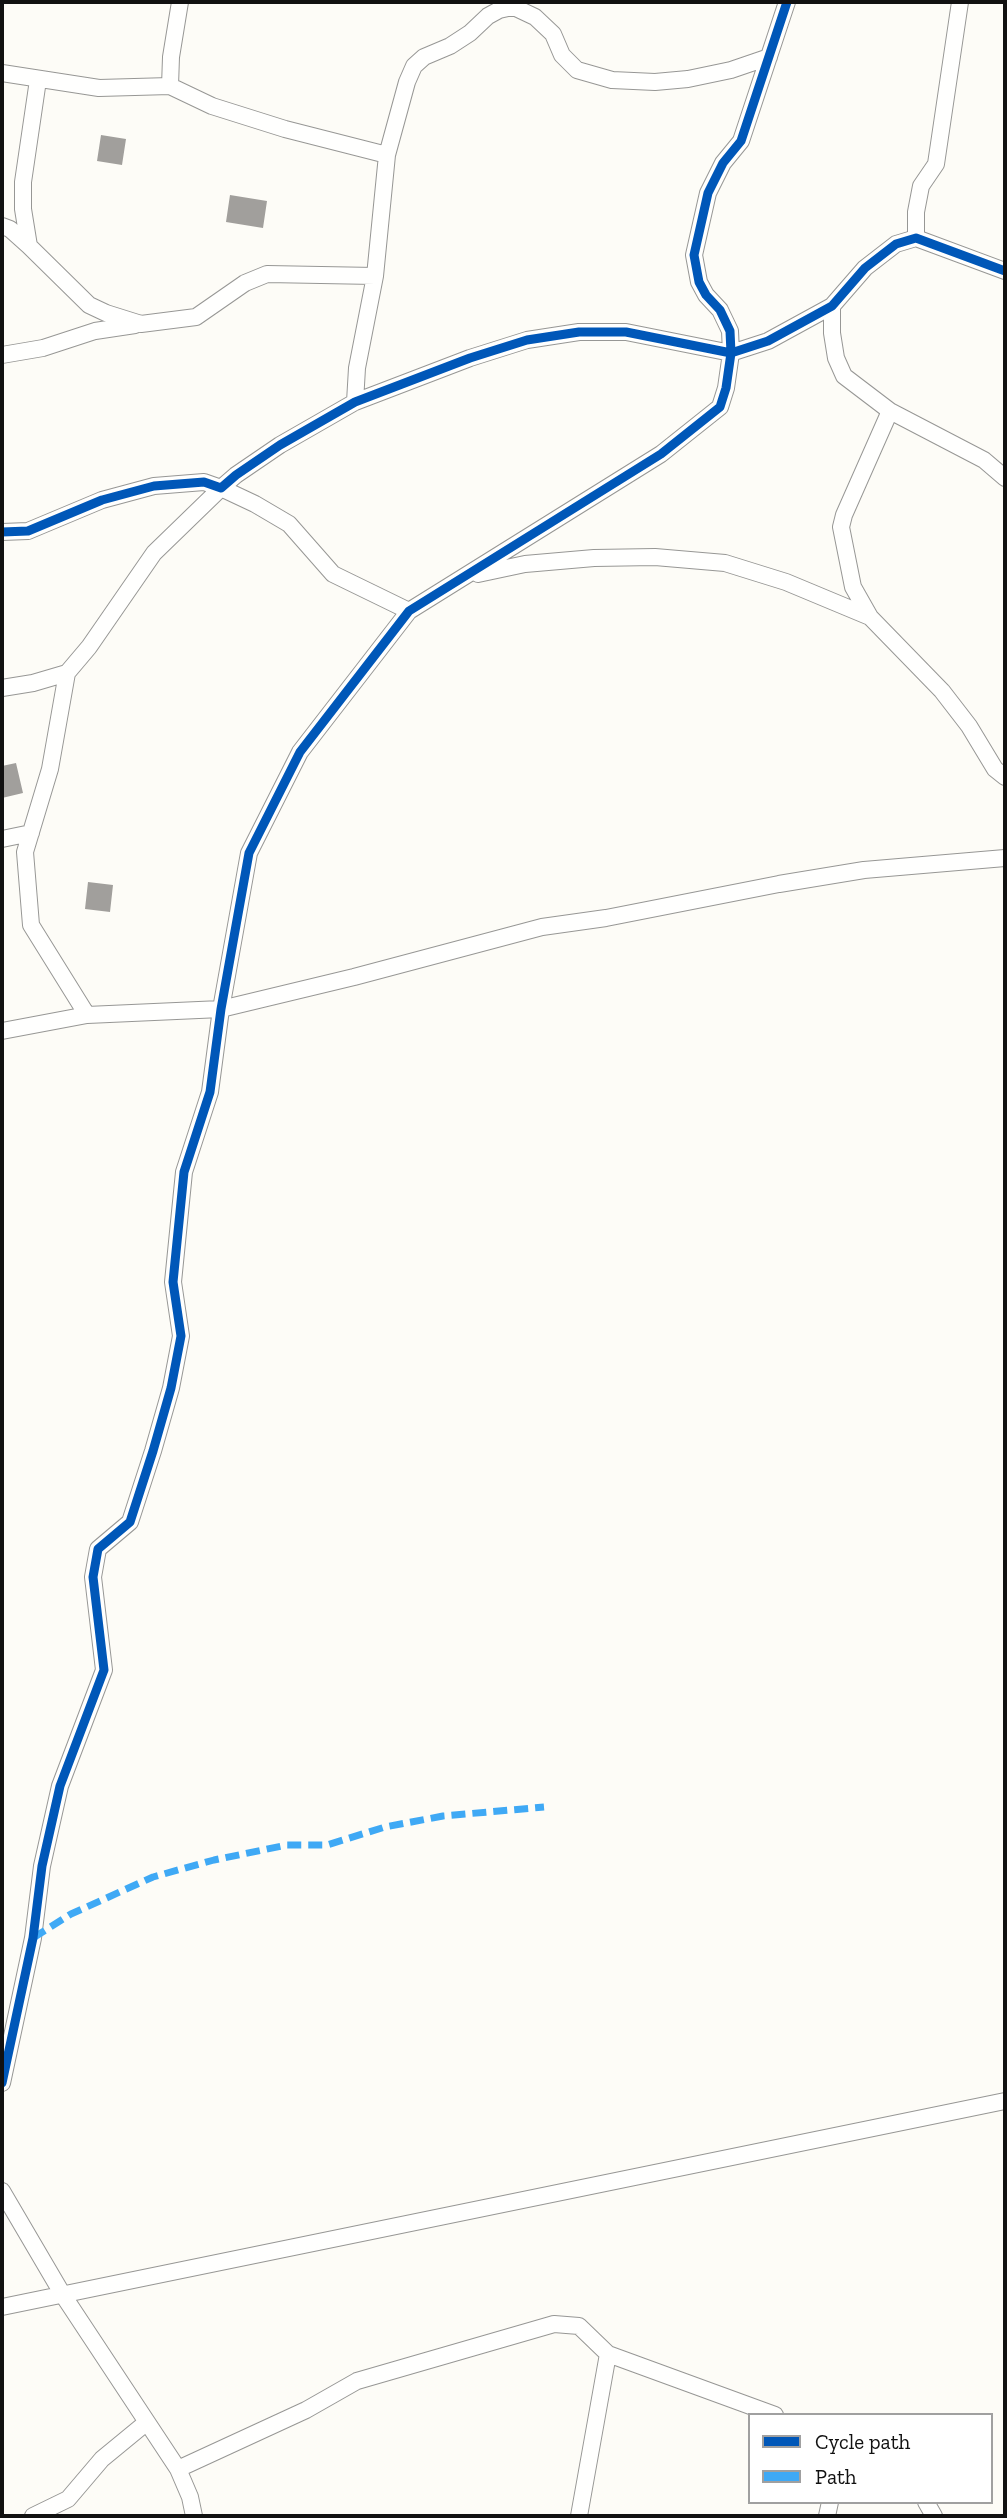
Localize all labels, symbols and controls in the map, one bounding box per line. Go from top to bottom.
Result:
legend [748,2413,993,2504]
text: Cycle path [815,2429,910,2454]
text: Path [815,2464,857,2489]

